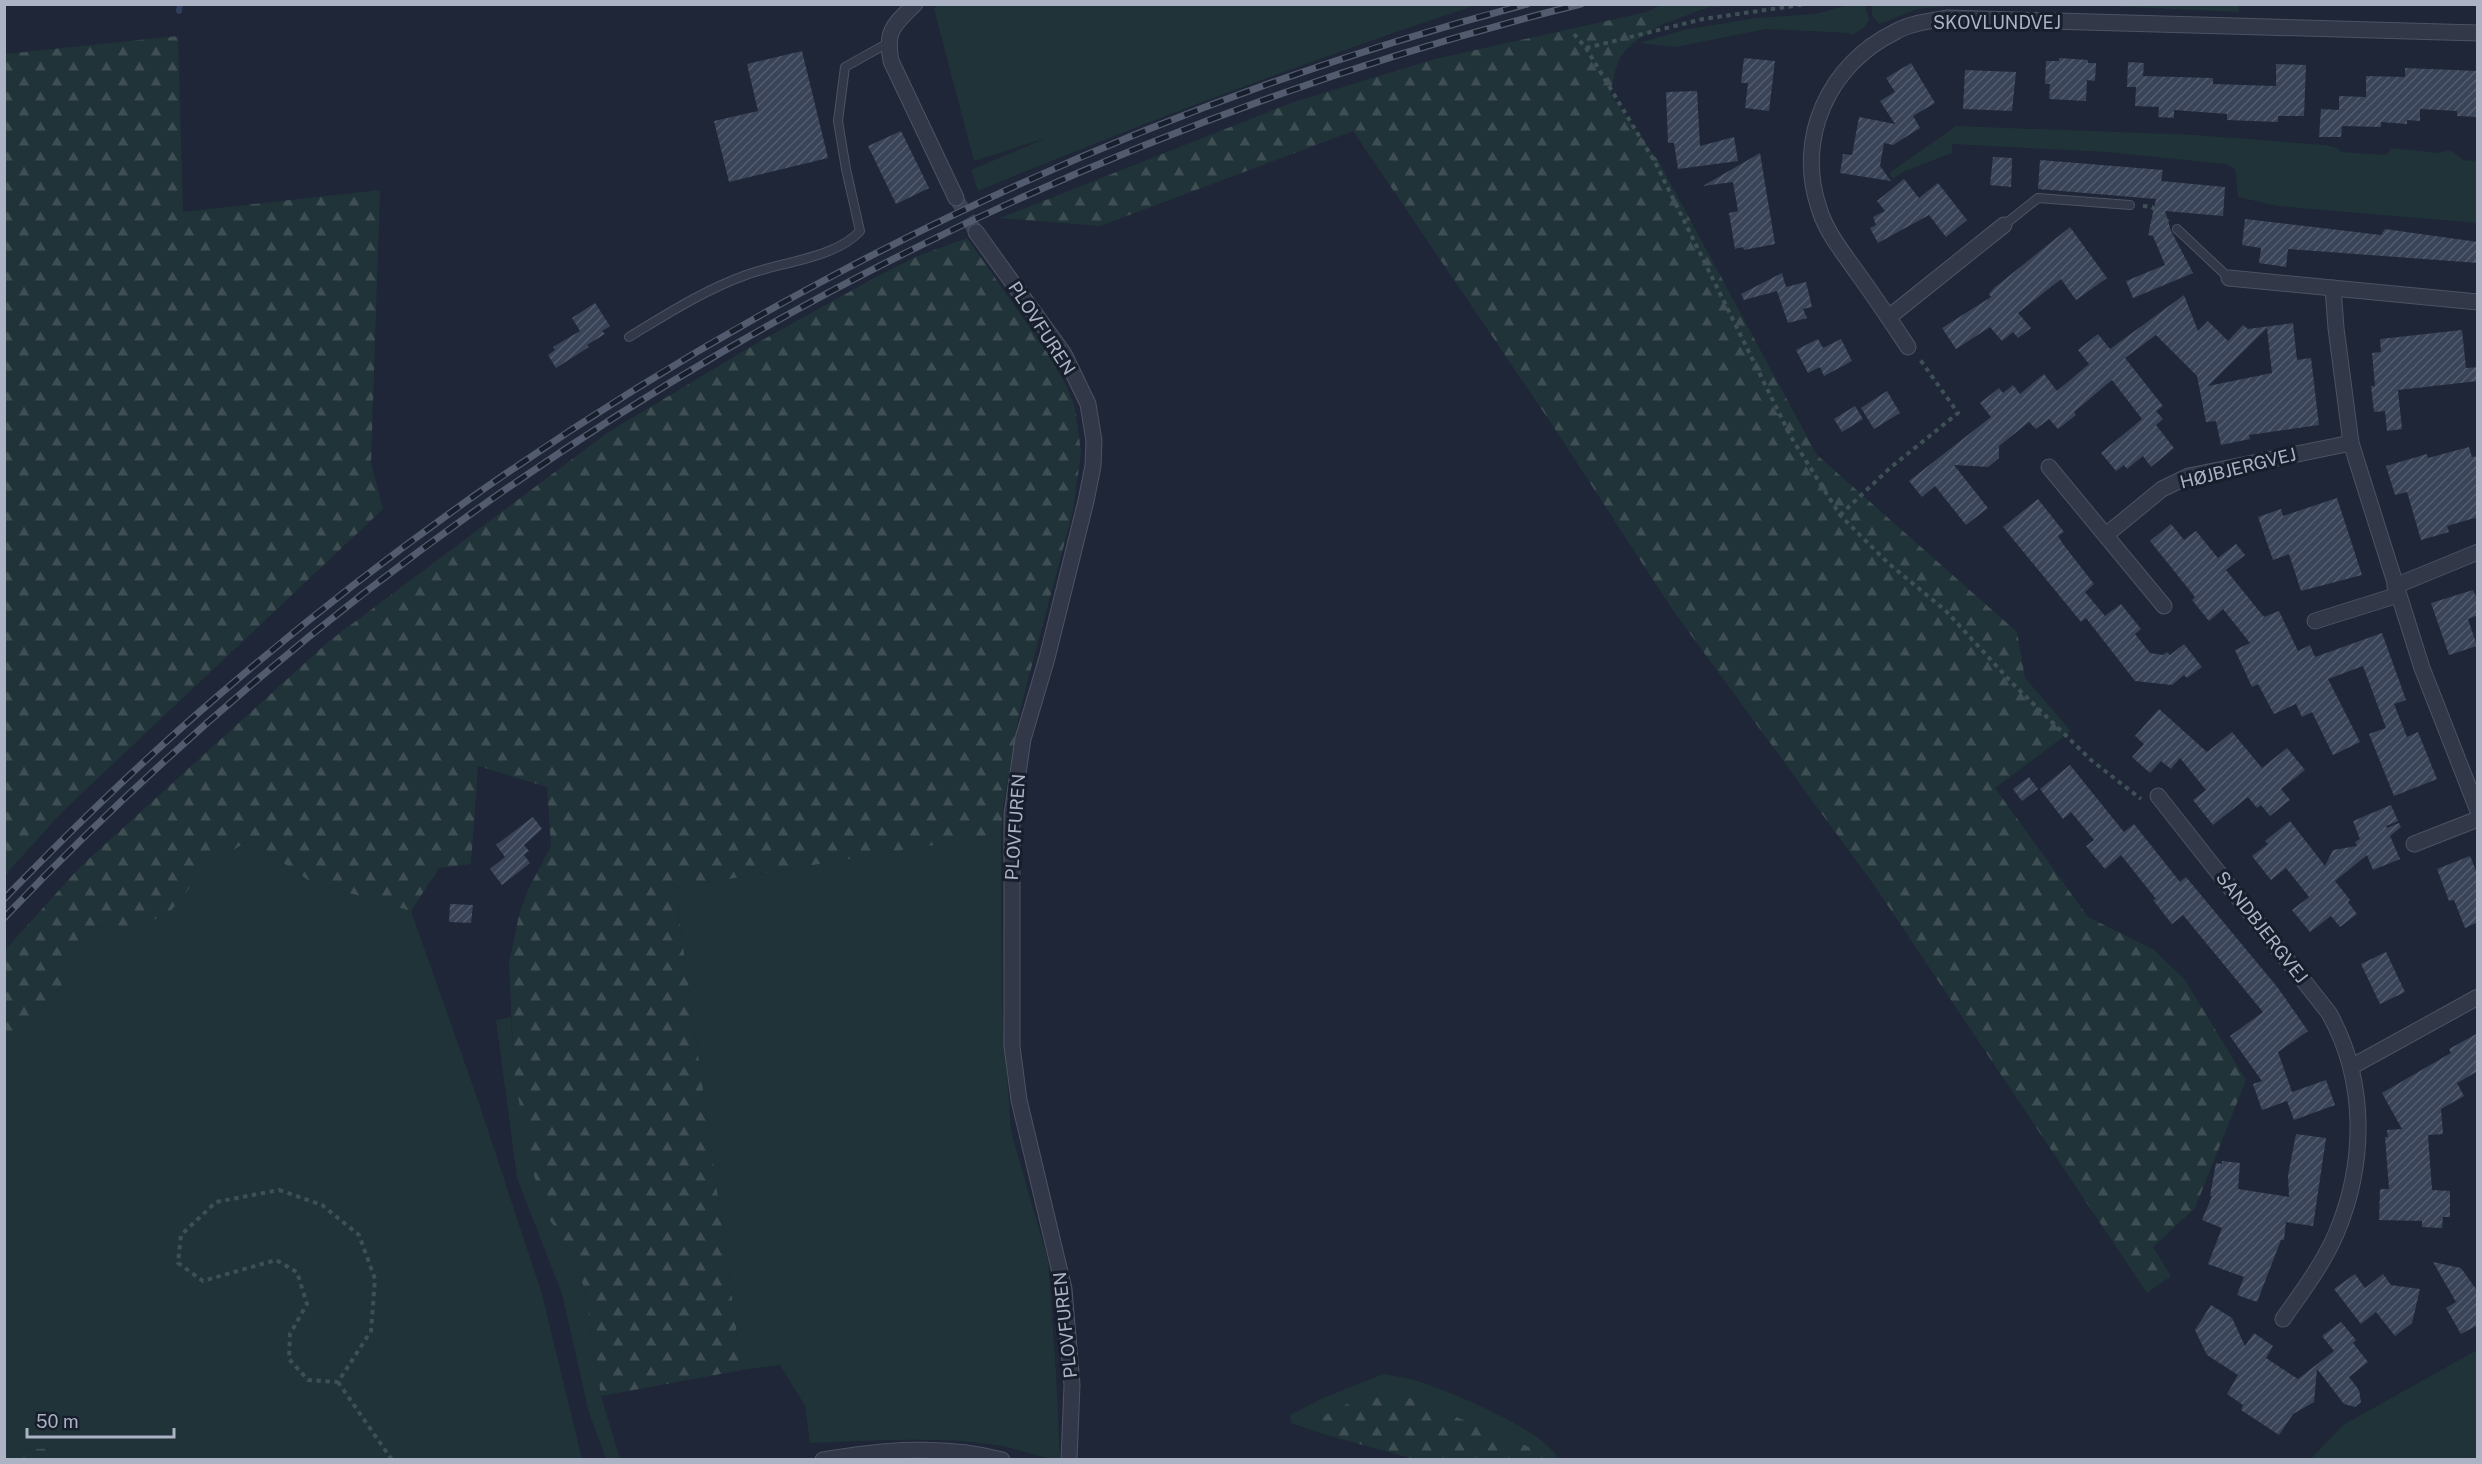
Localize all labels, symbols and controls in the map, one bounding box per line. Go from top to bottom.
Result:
street label: SKOVLUNDVEJ [1933,12,2061,33]
street label: PLOVFUREN [1004,277,1080,379]
street label: HØJBJERGVEJ [2178,443,2298,493]
street label: PLOVFUREN [1001,773,1029,881]
street label: SANDBJERGVEJ [2212,867,2312,987]
street label: PLOVFUREN [1049,1271,1081,1379]
scale bar [27,1401,174,1439]
text: 50 m [36,1411,79,1432]

